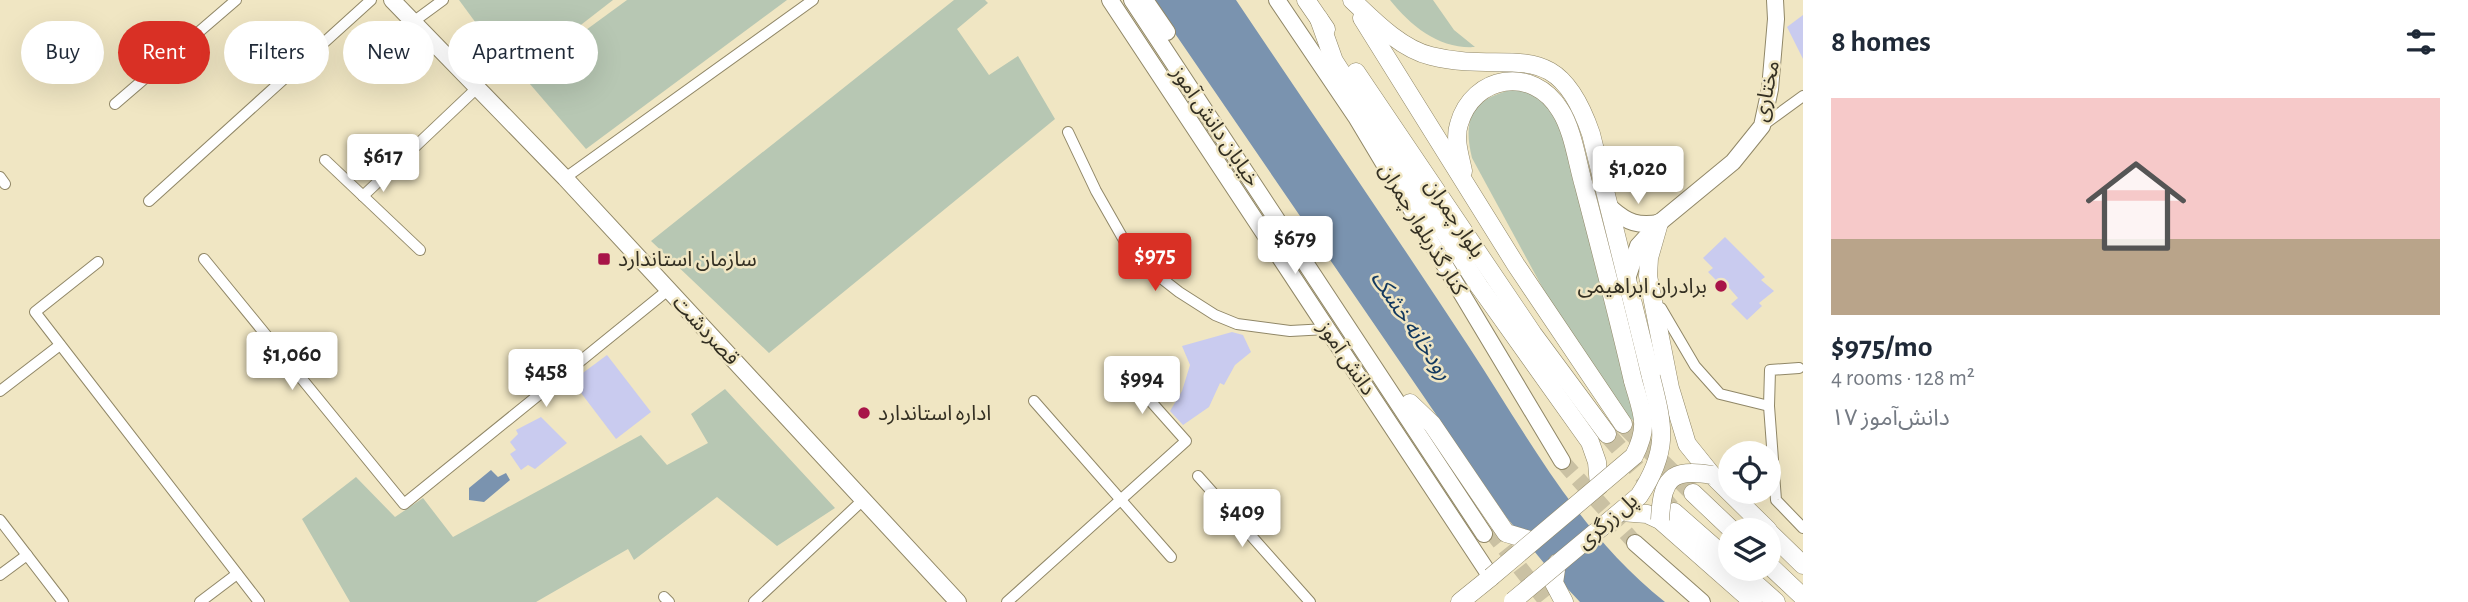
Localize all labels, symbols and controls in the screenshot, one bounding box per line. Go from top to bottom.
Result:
chip: Buy [21,21,104,84]
chip: Rent [118,21,210,84]
chip: Filters [224,21,329,84]
chip: New [343,21,434,84]
chip: Apartment [448,21,598,84]
icon: filters [2402,23,2440,61]
text: 8 homes [1831,27,1931,57]
street label: مختاری [1750,59,1784,124]
street label: خیابان دانش آموز [1166,61,1265,191]
pin: $617 [342,134,424,194]
icon: home [2073,143,2199,269]
text: $617 [363,145,403,168]
pin: $1,020 [1581,146,1695,206]
text: $1,020 [1609,157,1667,180]
street label: کنار گذربلوار چمران [1373,159,1471,300]
street label: بلوار چمران [1419,175,1488,262]
pin: $679 [1254,216,1336,276]
text: $679 [1274,227,1316,250]
pin: $975 [1114,233,1196,293]
text: $975 [1134,244,1176,267]
place label: سازمان استاندارد [618,249,757,271]
marker: سازمان استاندارد [596,251,612,267]
water label: رودخانه خشک [1365,267,1456,385]
place label: برادران ابراهیمی [1578,276,1707,298]
marker: برادران ابراهیمی [1713,278,1729,294]
street label: قصردشت [668,292,743,370]
street label: دانش آموز [1313,316,1380,400]
pin: $1,060 [235,332,349,392]
text: $975/mo [1831,332,1932,362]
text: $1,060 [263,343,321,366]
pin: $458 [505,350,587,409]
pin: $994 [1101,356,1183,416]
text: $458 [524,360,568,383]
text: $994 [1120,367,1164,390]
text: 4 rooms · 128 m² [1831,367,1975,390]
place label: اداره استاندارد [878,403,991,425]
marker: اداره استاندارد [856,405,872,421]
text: دانش‌آموز ۱۷ [1831,407,1950,430]
map controls [1718,441,1781,581]
button: locate [1718,441,1781,504]
street label: پل زرگری [1572,489,1643,555]
pin: $409 [1201,490,1283,549]
text: $409 [1219,500,1265,523]
button: layers [1718,518,1781,581]

